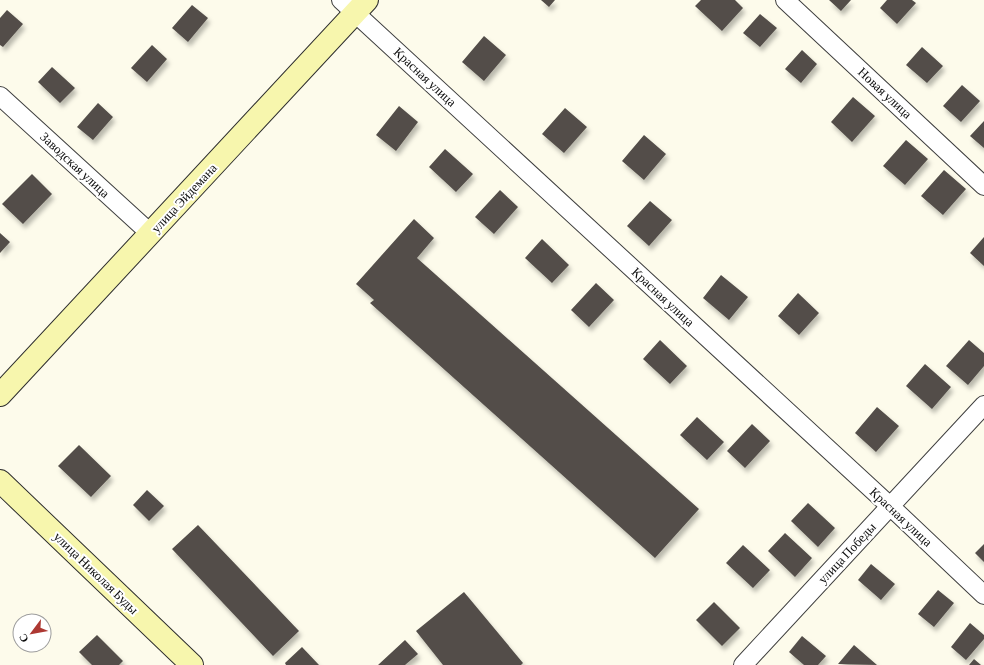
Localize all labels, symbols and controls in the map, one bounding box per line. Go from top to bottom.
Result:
street label: Красная улица [391,44,460,110]
street label: Новая улица [855,64,915,122]
street label: Заводская улица [37,129,113,201]
street label: улица Эйдемана [148,160,220,236]
street label: Красная улица [629,264,698,330]
street label: Красная улица [867,484,936,550]
street label: улица Победы [815,519,879,587]
street label: улица Николая Буды [51,529,142,617]
north arrow [12,613,52,653]
text: С [16,632,31,645]

